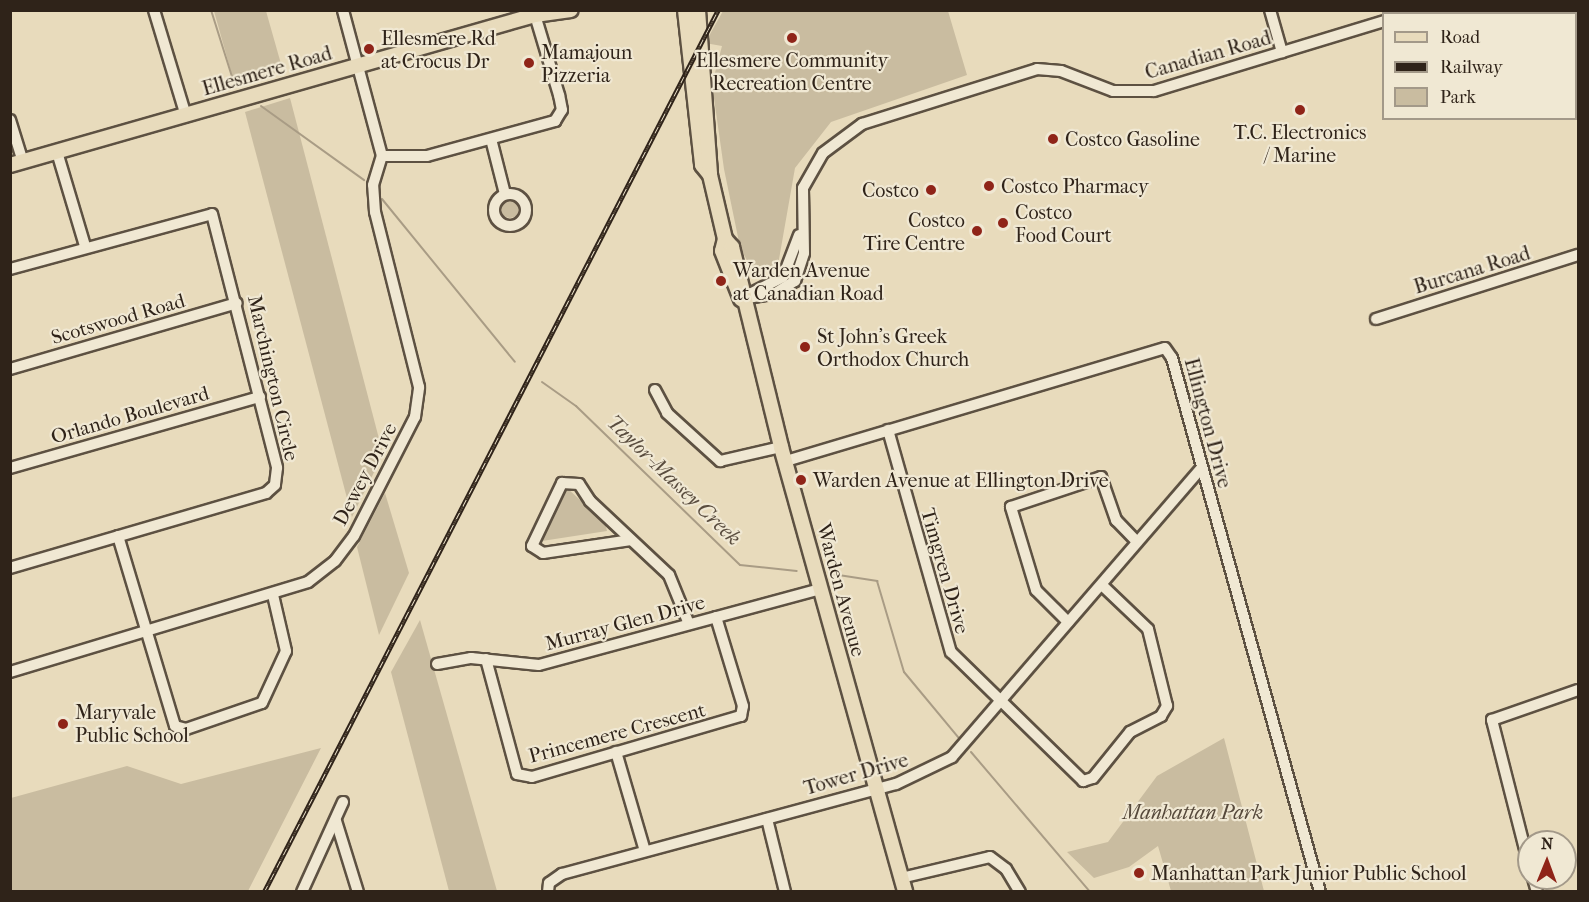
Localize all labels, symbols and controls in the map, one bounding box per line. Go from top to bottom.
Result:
legend [1382,12,1577,120]
place label: Ellesmere Rd at Crocus Dr [381,26,496,73]
street label: Canadian Road [1142,26,1274,84]
text: Road [1440,27,1480,48]
marker: Ellesmere Community Recreation Centre [785,31,799,45]
place label: Mamajoun Pizzeria [541,40,632,87]
street label: Ellesmere Road [199,41,335,101]
marker: Ellesmere Rd at Crocus Dr [362,42,376,56]
place label: Ellesmere Community Recreation Centre [696,48,888,95]
marker: Mamajoun Pizzeria [522,56,536,70]
text: Railway [1440,57,1503,78]
text: Park [1440,87,1476,108]
marker: T.C. Electronics / Marine [1293,103,1307,117]
place label: T.C. Electronics / Marine [1234,120,1366,167]
place label: Costco Gasoline [1065,127,1200,151]
marker: Costco Gasoline [1046,132,1060,146]
place label: Costco Pharmacy [1001,174,1149,198]
place label: Costco [862,178,919,202]
marker: Costco Pharmacy [982,179,996,193]
marker: Costco [924,183,938,197]
place label: Costco Food Court [1015,200,1112,247]
place label: Costco Tire Centre [863,208,965,255]
marker: Costco Food Court [996,216,1010,230]
marker: Costco Tire Centre [970,224,984,238]
street label: Burcana Road [1411,241,1533,299]
place label: Warden Avenue at Canadian Road [733,258,884,305]
marker: Warden Avenue at Canadian Road [714,274,728,288]
street label: Scotswood Road [48,288,188,350]
street label: Marchington Circle [242,293,304,463]
place label: St John's Greek Orthodox Church [817,324,969,371]
marker: St John's Greek Orthodox Church [798,340,812,354]
street label: Ellington Drive [1179,355,1237,491]
street label: Orlando Boulevard [48,381,212,449]
water label: Taylor-Massey Creek [602,409,746,551]
street label: Dewey Drive [328,419,402,529]
place label: Warden Avenue at Ellington Drive [813,468,1109,492]
marker: Warden Avenue at Ellington Drive [794,473,808,487]
street label: Timgren Drive [916,505,974,637]
street label: Warden Avenue [812,521,870,659]
street label: Murray Glen Drive [542,590,708,656]
street label: Princemere Crescent [526,698,708,768]
place label: Maryvale Public School [75,700,189,747]
marker: Maryvale Public School [56,717,70,731]
street label: Tower Drive [801,748,911,800]
park label: Manhattan Park [1123,800,1263,824]
north arrow [1517,830,1577,890]
text: N [1541,834,1554,853]
place label: Manhattan Park Junior Public School [1151,861,1467,885]
marker: Manhattan Park Junior Public School [1132,866,1146,880]

